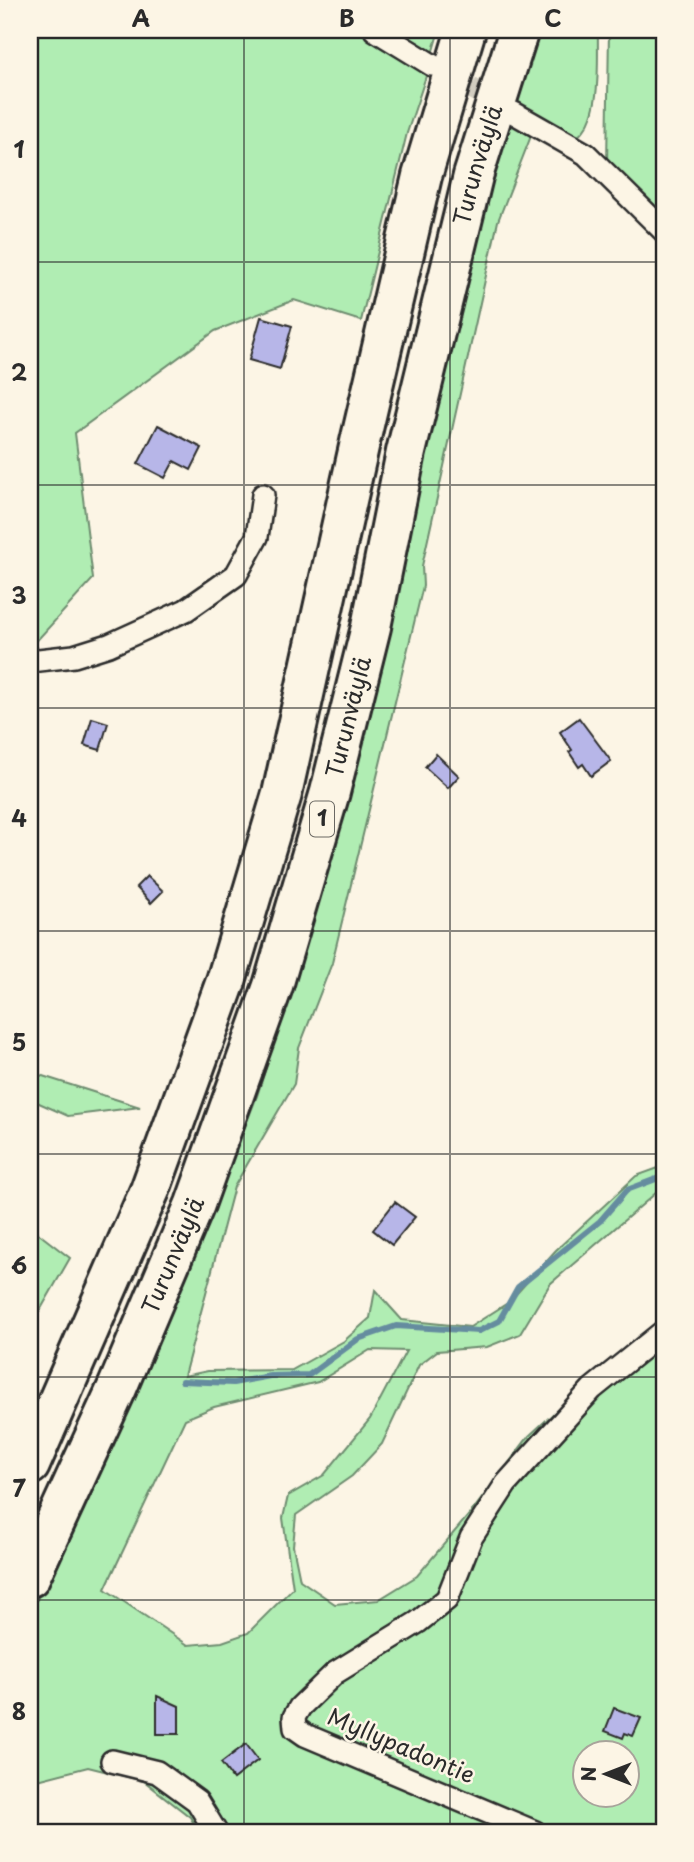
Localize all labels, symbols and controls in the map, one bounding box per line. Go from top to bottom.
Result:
text: A [132,0,150,35]
text: B [339,0,355,35]
text: C [544,0,562,35]
street label: Turunväylä [443,99,511,228]
text: 1 [14,131,25,166]
text: 2 [11,354,27,389]
text: 3 [11,577,27,612]
street label: Turunväylä [315,652,379,781]
text: 4 [11,800,27,835]
road number: 1 [310,802,334,836]
text: 5 [12,1024,26,1059]
street label: Turunväylä [132,1190,212,1319]
text: 6 [11,1247,27,1282]
text: 7 [12,1470,26,1505]
text: 8 [12,1693,26,1728]
street label: Myllypadontie [322,1698,481,1791]
north arrow [572,1740,642,1810]
text: N [574,1766,602,1782]

